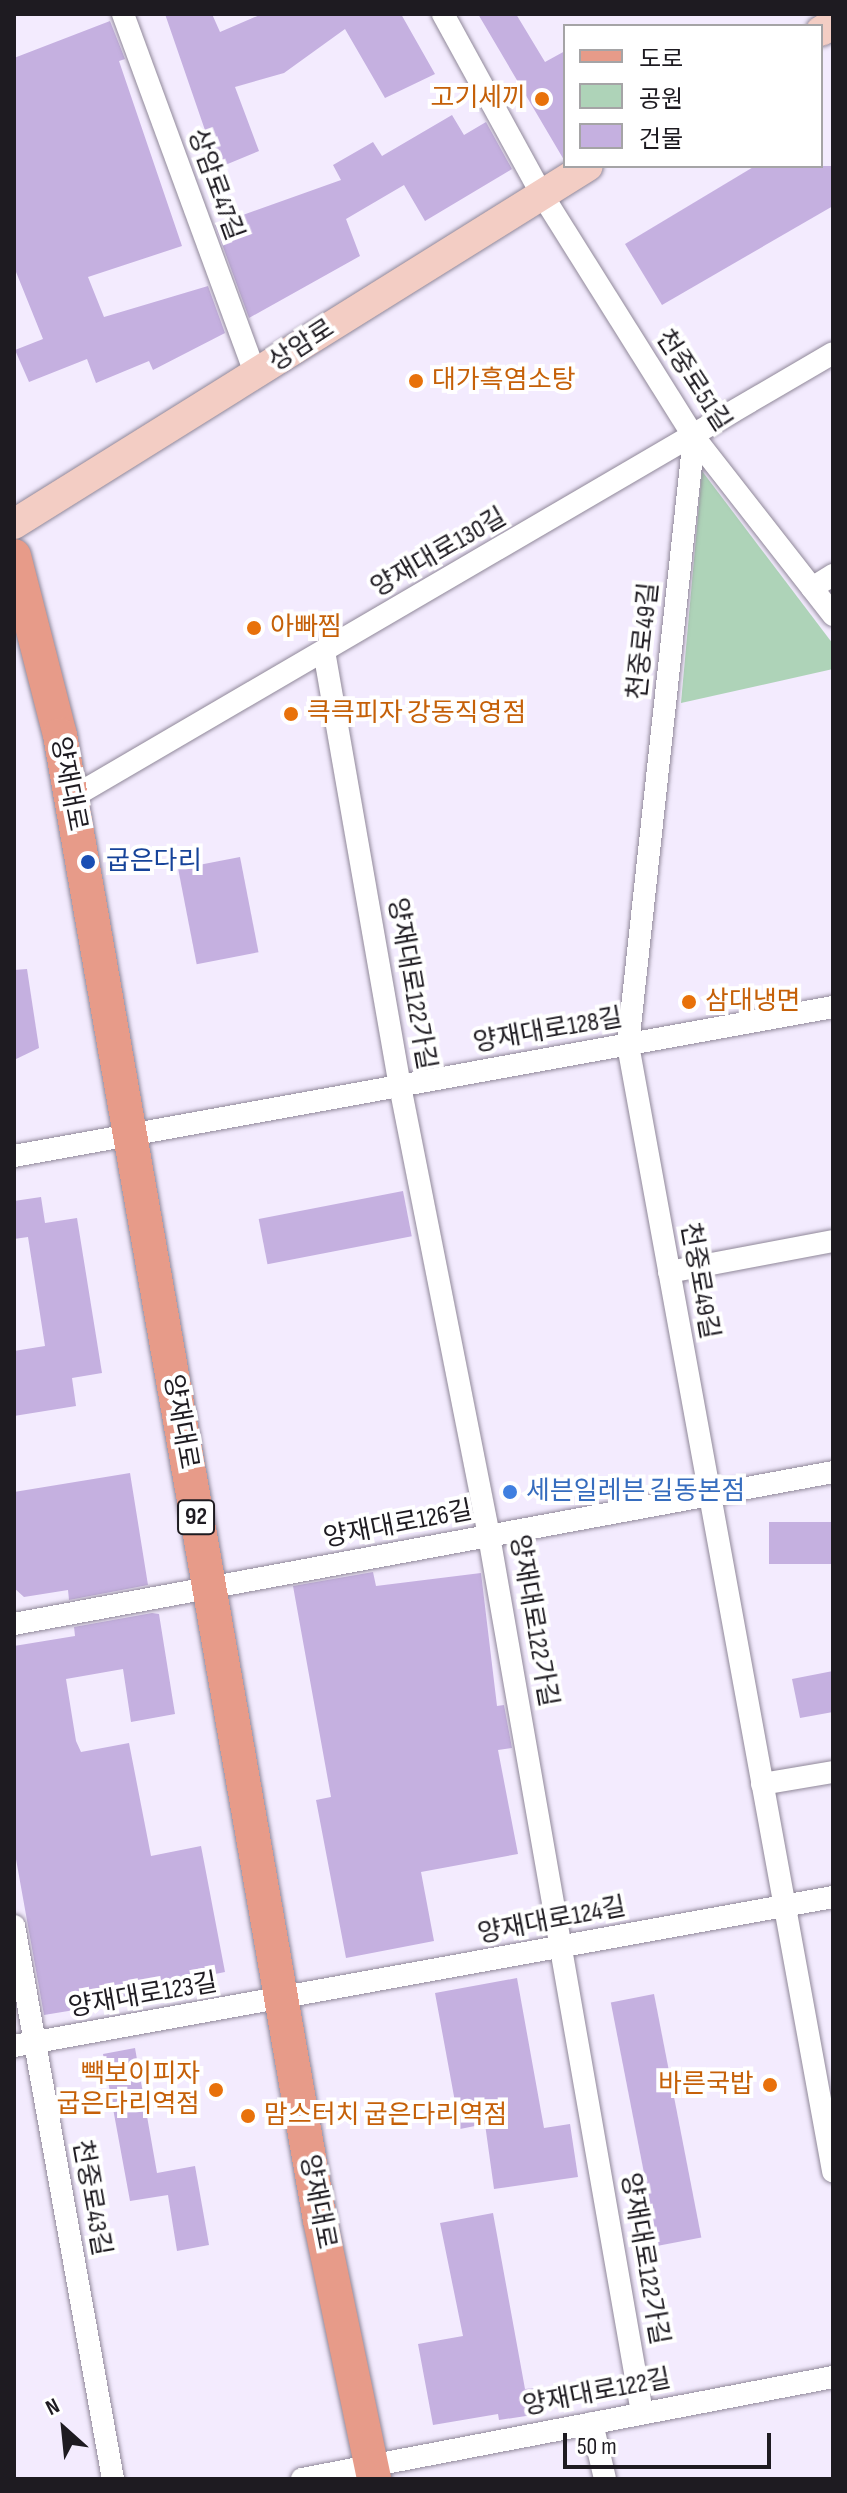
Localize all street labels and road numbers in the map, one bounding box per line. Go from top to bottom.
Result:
street label: 상암로47길 [180,125,250,245]
street label: 상암로 [263,313,341,379]
street label: 천중로51길 [649,324,737,438]
street label: 양재대로130길 [366,502,512,604]
street label: 천중로49길 [622,581,666,701]
street label: 양재대로 [44,734,92,834]
street label: 양재대로122가길 [380,895,442,1073]
street label: 양재대로128길 [471,1003,625,1059]
street label: 천중로49길 [673,1220,725,1342]
street label: 양재대로 [156,1372,204,1472]
street label: 양재대로126길 [321,1495,475,1555]
road number: 92 [176,1497,216,1537]
street label: 양재대로122가길 [502,1532,564,1710]
street label: 양재대로124길 [475,1891,629,1951]
street label: 양재대로123길 [66,1968,220,2024]
street label: 천중로43길 [65,2137,117,2259]
street label: 양재대로 [293,2152,341,2252]
street label: 양재대로122가길 [613,2170,675,2348]
street label: 양재대로122길 [520,2363,674,2423]

